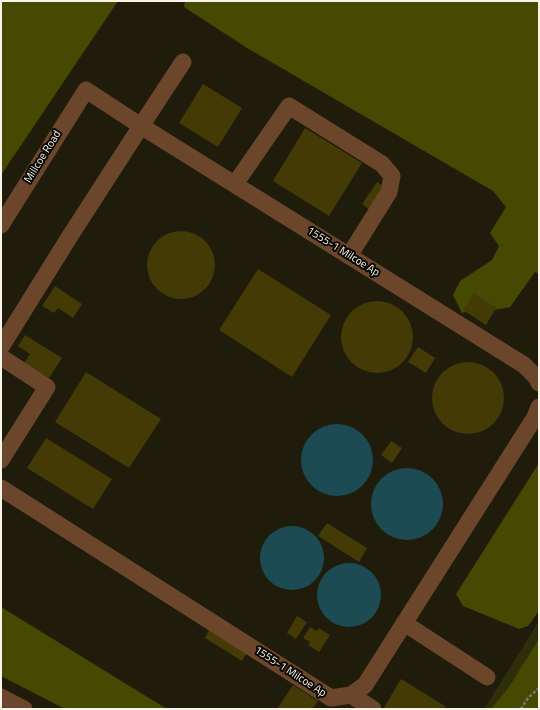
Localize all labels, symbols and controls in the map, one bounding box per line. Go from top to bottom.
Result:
street label: Millcoe Road [22,128,64,186]
street label: 1555-1 Milcoe Ap [304,224,382,280]
street label: 1555-1 Milcoe Ap [252,644,328,700]

